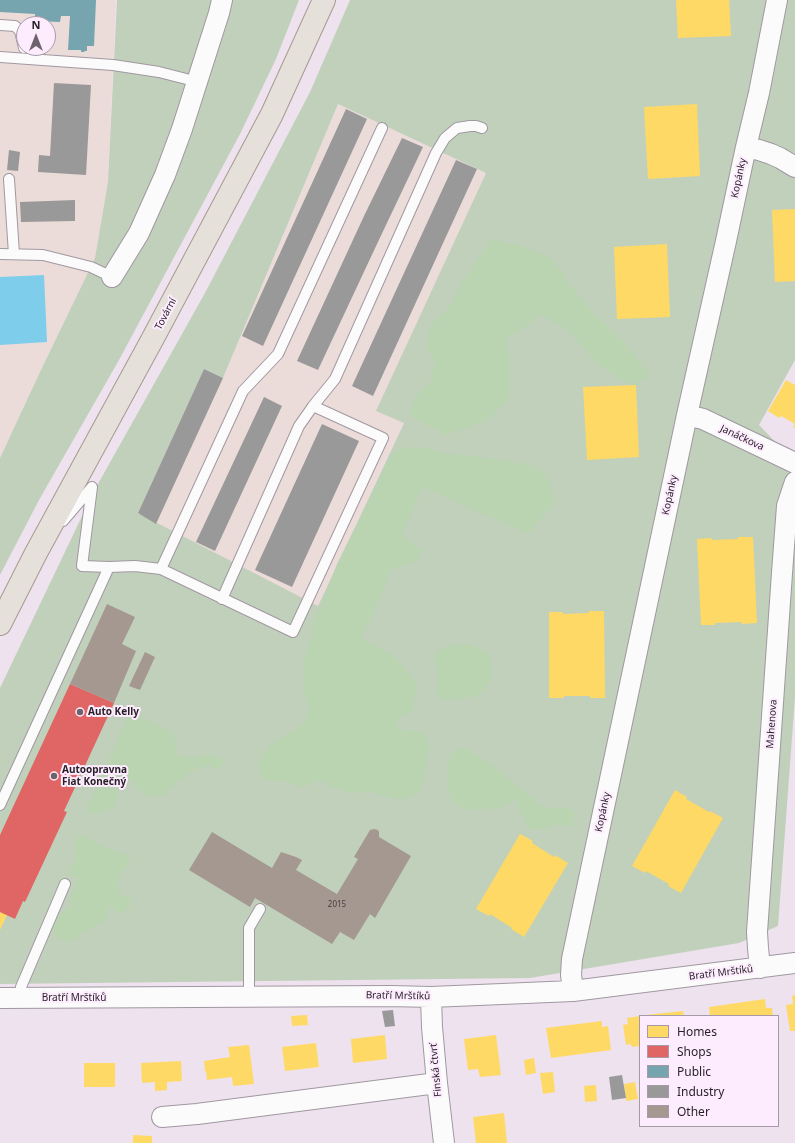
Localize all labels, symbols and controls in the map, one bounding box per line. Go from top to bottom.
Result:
north arrow [16,16,56,56]
text: N [32,17,40,32]
street label: Kopánky [729,157,749,199]
street label: Tovární [153,296,179,332]
street label: Janáčkova [718,423,766,453]
street label: Kopánky [660,474,680,516]
street label: Mahenova [764,699,780,749]
place label: Auto Kelly [88,706,139,718]
marker: Auto Kelly [75,707,85,717]
place label: Autoopravna Fiat Konečný [62,764,127,788]
marker: Autoopravna Fiat Konečný [49,771,59,781]
street label: Kopánky [593,791,613,833]
house number: 2015 [328,900,346,910]
street label: Bratří Mrštíků [688,963,754,983]
street label: Bratří Mrštíků [366,989,430,1003]
street label: Bratří Mrštíků [42,992,106,1004]
legend [639,1015,779,1127]
text: Homes [677,1023,717,1040]
street label: Finská čtvrť [428,1043,444,1097]
text: Shops [677,1043,711,1060]
text: Public [677,1063,711,1080]
text: Industry [677,1083,724,1100]
text: Other [677,1103,710,1120]

